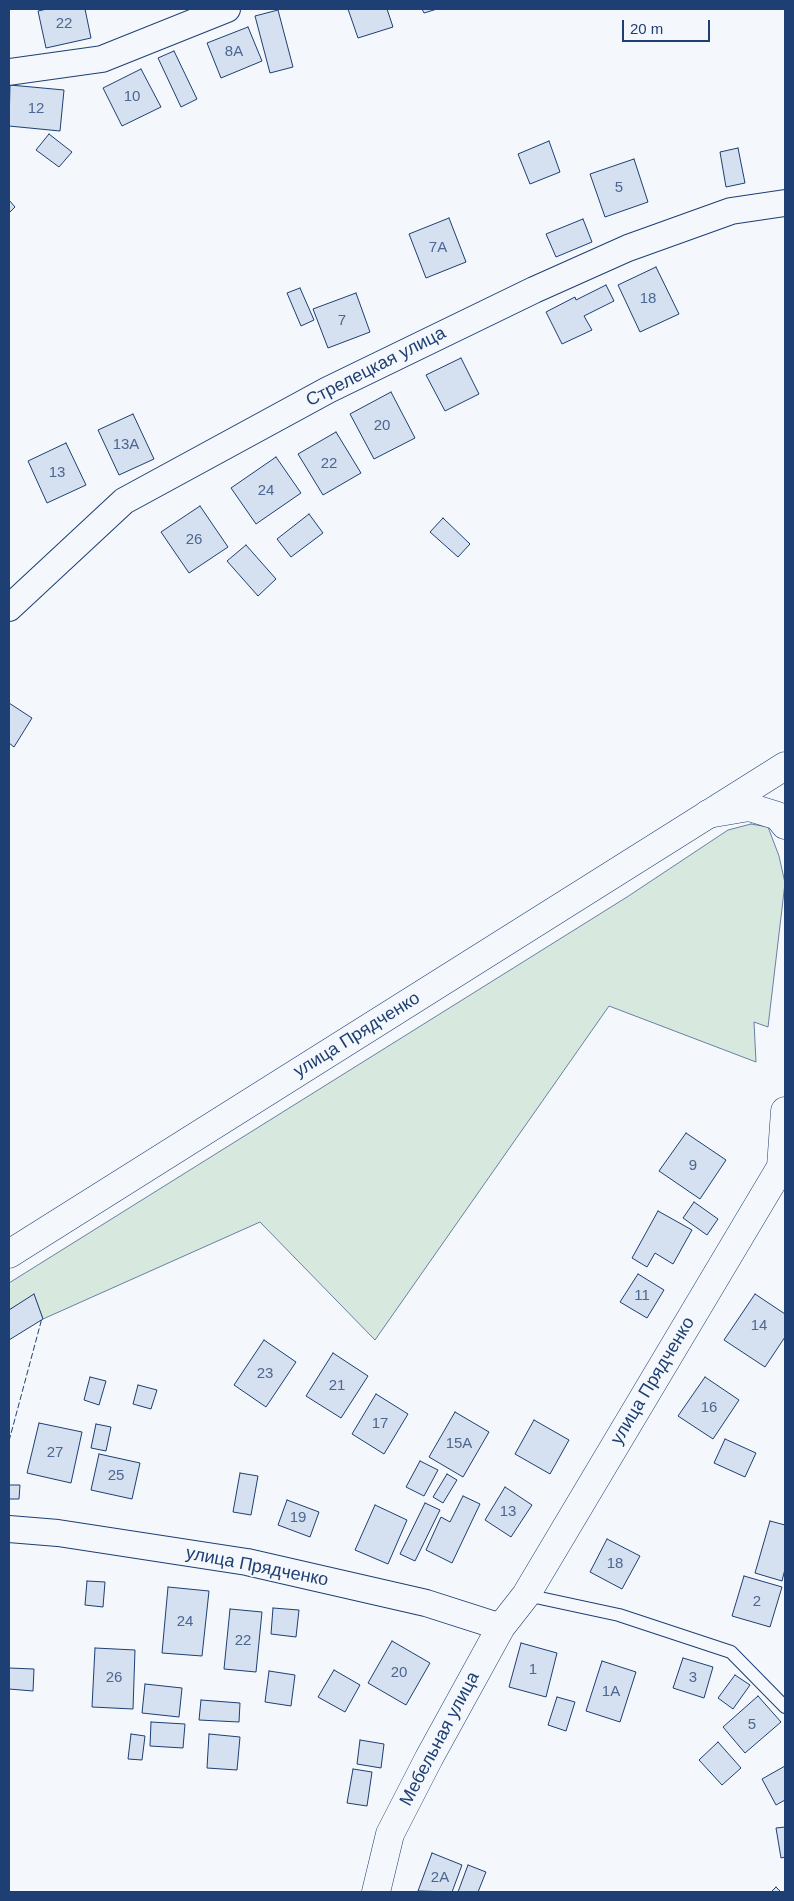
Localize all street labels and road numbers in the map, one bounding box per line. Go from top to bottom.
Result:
street label: Стрелецкая улица [302,322,450,412]
street label: улица Прядченко [290,987,424,1083]
street label: улица Прядченко [606,1313,700,1449]
street label: улица Прядченко [184,1543,330,1591]
street label: Мебельная улица [396,1668,484,1810]

